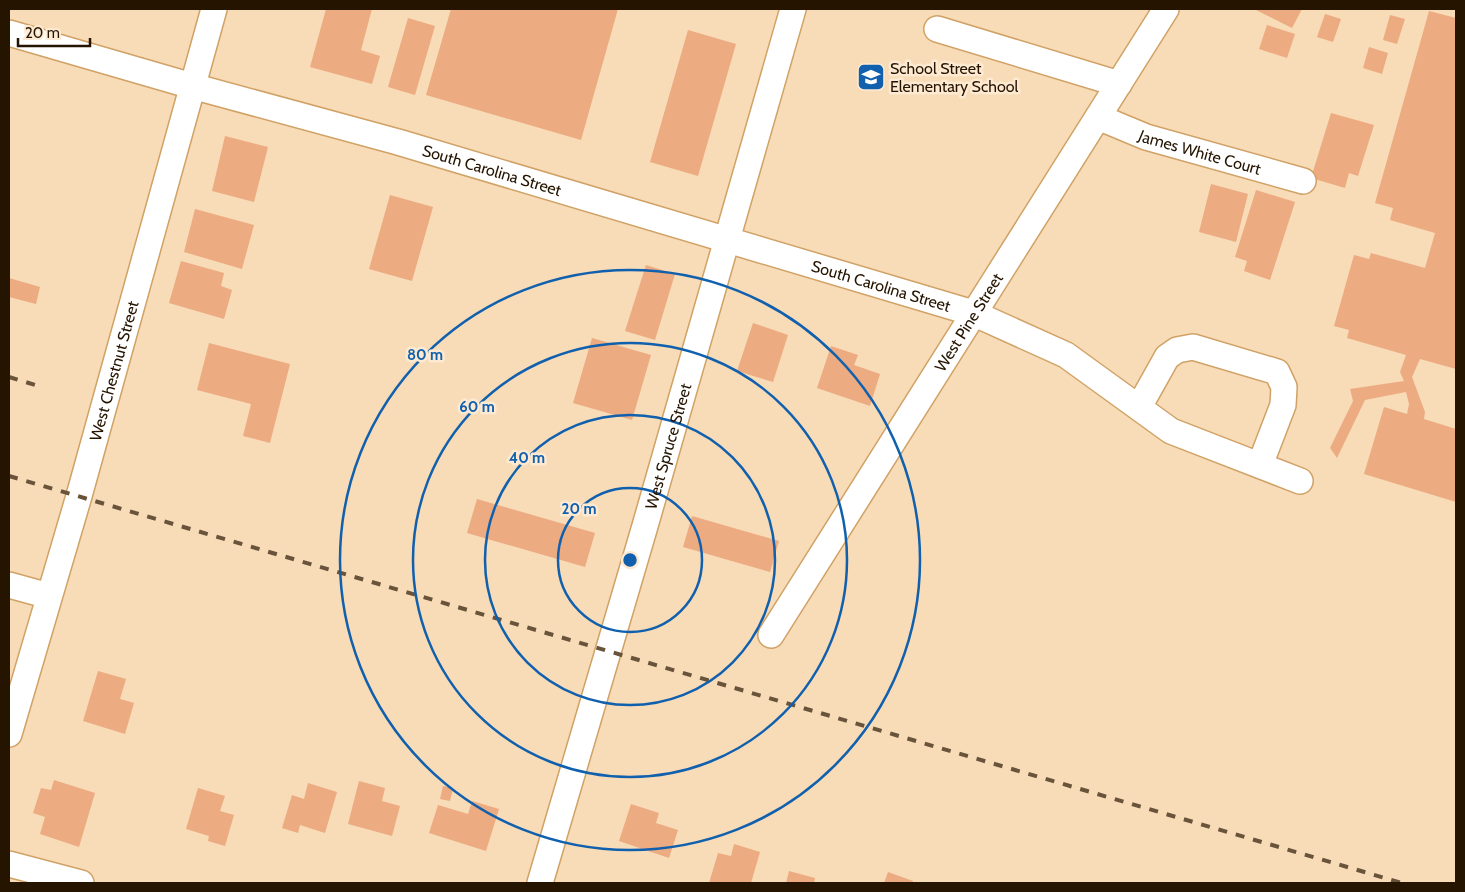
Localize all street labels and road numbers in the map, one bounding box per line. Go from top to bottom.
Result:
street label: James White Court [1135,126,1263,179]
street label: South Carolina Street [420,141,564,200]
street label: South Carolina Street [809,257,953,316]
street label: West Pine Street [931,269,1007,375]
street label: West Chestnut Street [86,298,143,443]
street label: West Spruce Street [641,381,695,512]

